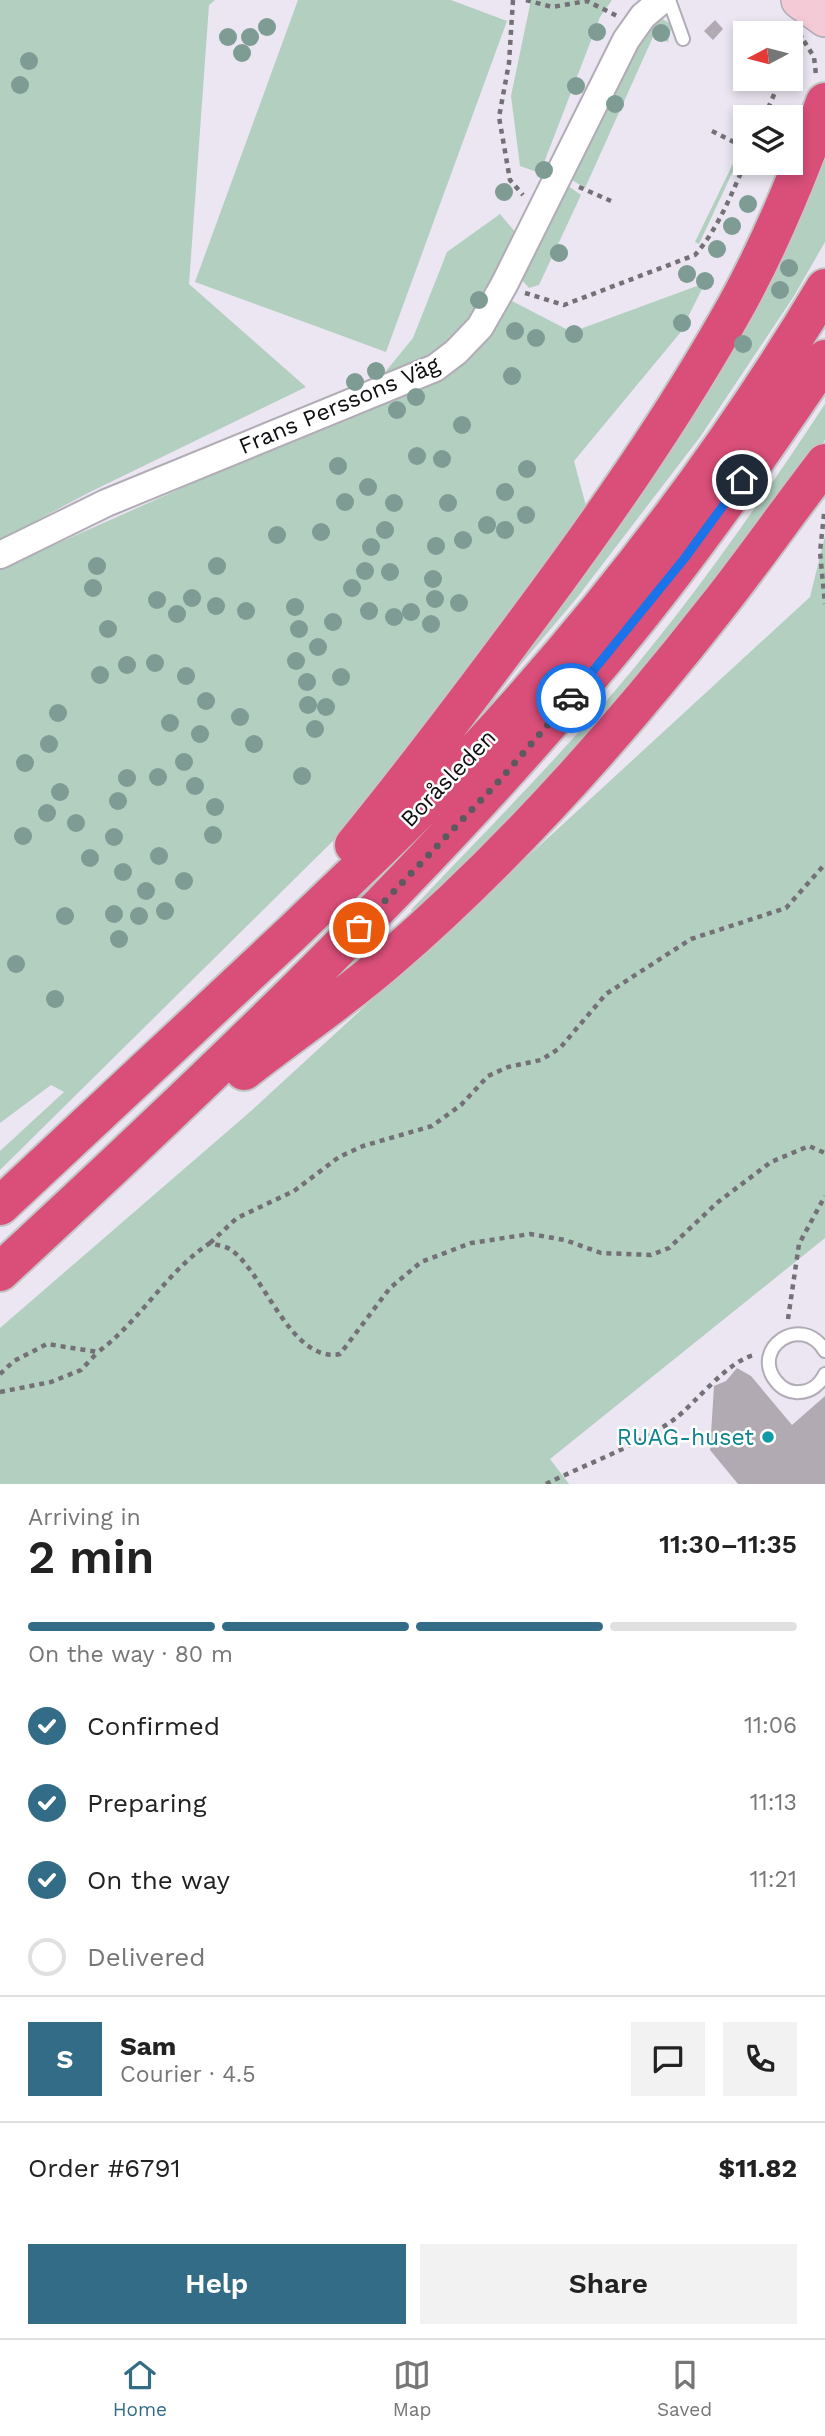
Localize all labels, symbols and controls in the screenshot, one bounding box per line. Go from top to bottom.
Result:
north arrow [733,21,803,91]
map controls [733,21,803,175]
button: layers [733,105,803,175]
street label: Frans Perssons Väg [235,351,444,460]
pin [712,450,772,510]
icon: home [723,461,761,499]
courier [536,663,606,733]
icon: car [552,679,590,717]
street label: Boråsleden [395,724,502,833]
pin [329,898,389,958]
icon: bag [340,909,378,947]
place label: RUAG-huset [617,1424,754,1451]
marker: RUAG-huset [760,1429,776,1445]
text: Arriving in [28,1504,141,1531]
text: 11:30–11:35 [659,1529,797,1559]
text: 2 min [28,1530,154,1584]
text: On the way · 80 m [28,1641,233,1668]
icon: check [28,1707,66,1745]
text: Confirmed [87,1711,220,1741]
text: 11:06 [744,1712,797,1739]
icon: check [28,1784,66,1822]
text: Preparing [87,1788,207,1818]
text: 11:13 [750,1789,797,1816]
icon: check [28,1861,66,1899]
text: On the way [87,1865,230,1895]
text: 11:21 [750,1866,797,1893]
text: Delivered [87,1942,206,1972]
button: chat [631,2022,705,2096]
button: phone [723,2022,797,2096]
text: Sam [120,2031,176,2061]
text: S [57,2044,73,2074]
text: Courier · 4.5 [120,2061,256,2088]
text: Order #6791 [28,2153,181,2183]
text: $11.82 [719,2153,797,2183]
button: Help [28,2244,406,2324]
button: Share [420,2244,797,2324]
tab: Home [113,2356,167,2421]
tab: Map [393,2356,431,2421]
tab: Saved [657,2356,712,2421]

